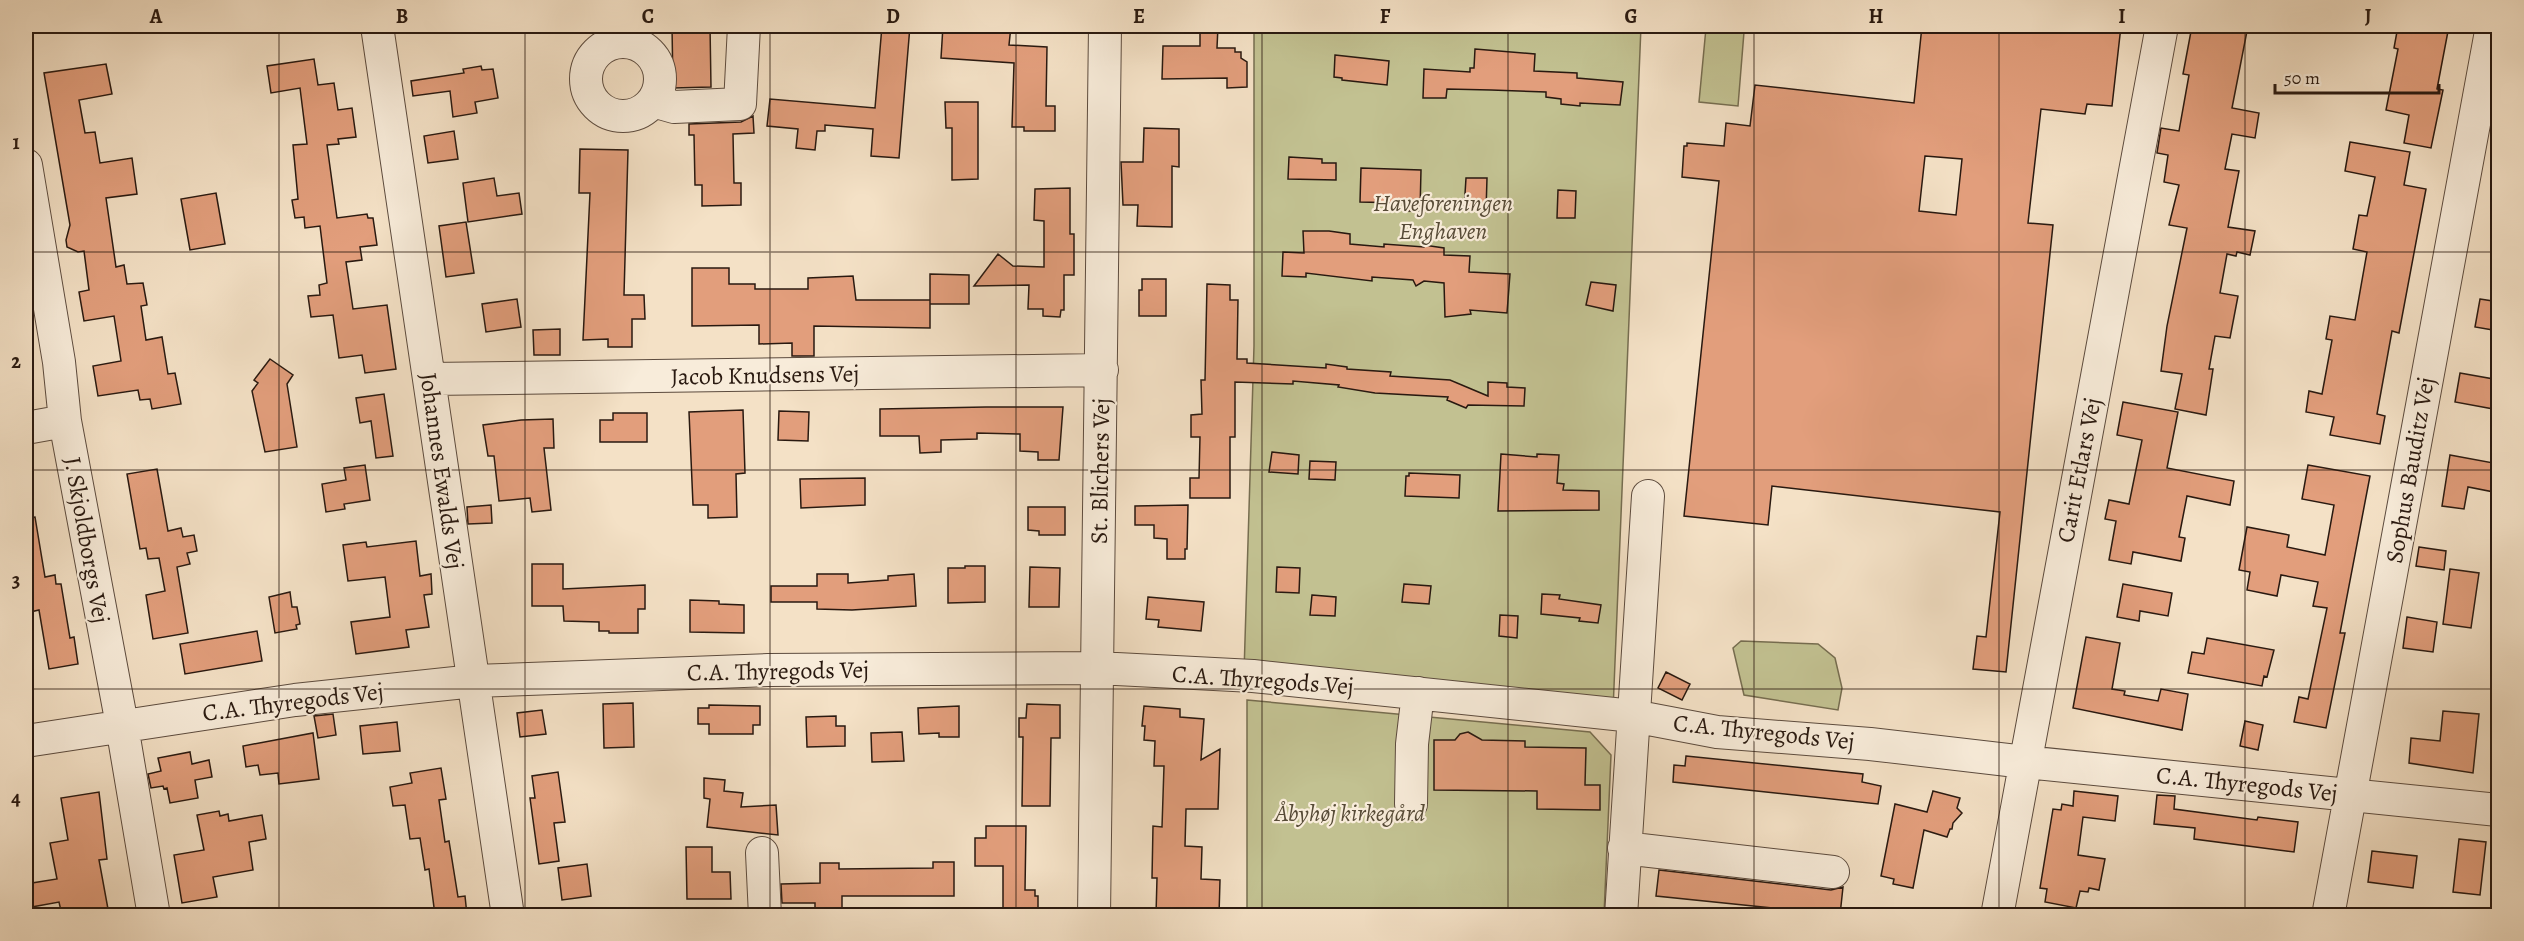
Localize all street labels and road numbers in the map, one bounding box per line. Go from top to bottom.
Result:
street label: Jacob Knudsens Vej [670,357,860,393]
street label: Johannes Ewalds Vej [412,371,472,571]
street label: Sophus Bauditz Vej [2378,374,2442,566]
street label: Carit Etlars Vej [2049,395,2109,545]
street label: St. Blichers Vej [1083,398,1117,544]
street label: J. Skjoldborgs Vej [57,454,117,626]
street label: C.A. Thyregods Vej [687,653,869,689]
street label: C.A. Thyregods Vej [1171,658,1355,702]
street label: C.A. Thyregods Vej [201,675,385,729]
street label: C.A. Thyregods Vej [1672,707,1856,757]
street label: C.A. Thyregods Vej [2155,759,2339,809]

